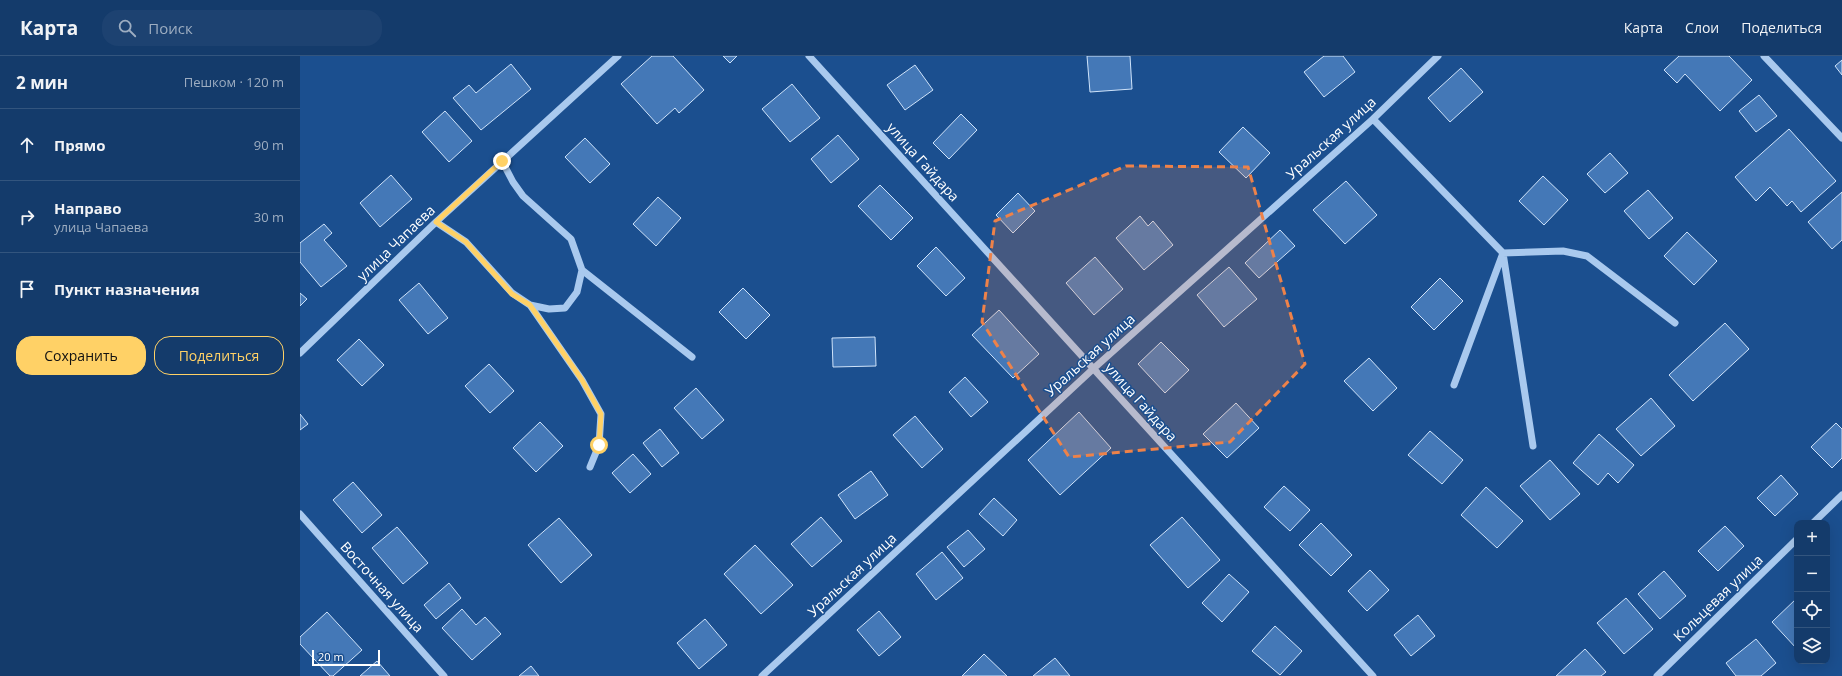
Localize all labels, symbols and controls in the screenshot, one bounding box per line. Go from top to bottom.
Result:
search box [102,10,382,46]
text: Карта [20,15,78,41]
icon: search [116,17,138,39]
text: Поиск [148,18,193,38]
text: Карта [1624,18,1663,37]
text: Слои [1685,18,1719,37]
text: Поделиться [1741,18,1822,37]
text: 2 мин [16,71,68,94]
text: Пешком · 120 m [184,73,284,91]
street label: Уральская улица [1282,92,1380,183]
street label: улица Гайдара [883,118,964,205]
icon: ahead [16,134,38,156]
text: Прямо [54,135,106,155]
text: 90 m [254,136,284,154]
route end [493,152,511,170]
text: Направо [54,198,122,218]
street label: улица Чапаева [352,200,439,285]
icon: right [16,206,38,228]
text: 30 m [254,208,284,226]
text: улица Чапаева [54,218,148,236]
icon: arrive [16,278,38,300]
text: Пункт назначения [54,279,200,299]
street label: Уральская улица [1041,309,1139,400]
button: Сохранить [16,336,146,375]
button: Поделиться [154,336,284,375]
street label: улица Гайдара [1101,358,1182,445]
route start [590,436,608,454]
map controls [1794,520,1830,664]
button: + [1794,520,1830,556]
street label: Уральская улица [803,529,900,621]
street label: Восточная улица [336,537,428,636]
street label: Кольцевая улица [1669,550,1767,645]
button: − [1794,556,1830,592]
button: locate [1794,592,1830,628]
button: layers [1794,628,1830,664]
scale bar [312,648,380,667]
text: 20 m [318,649,344,664]

